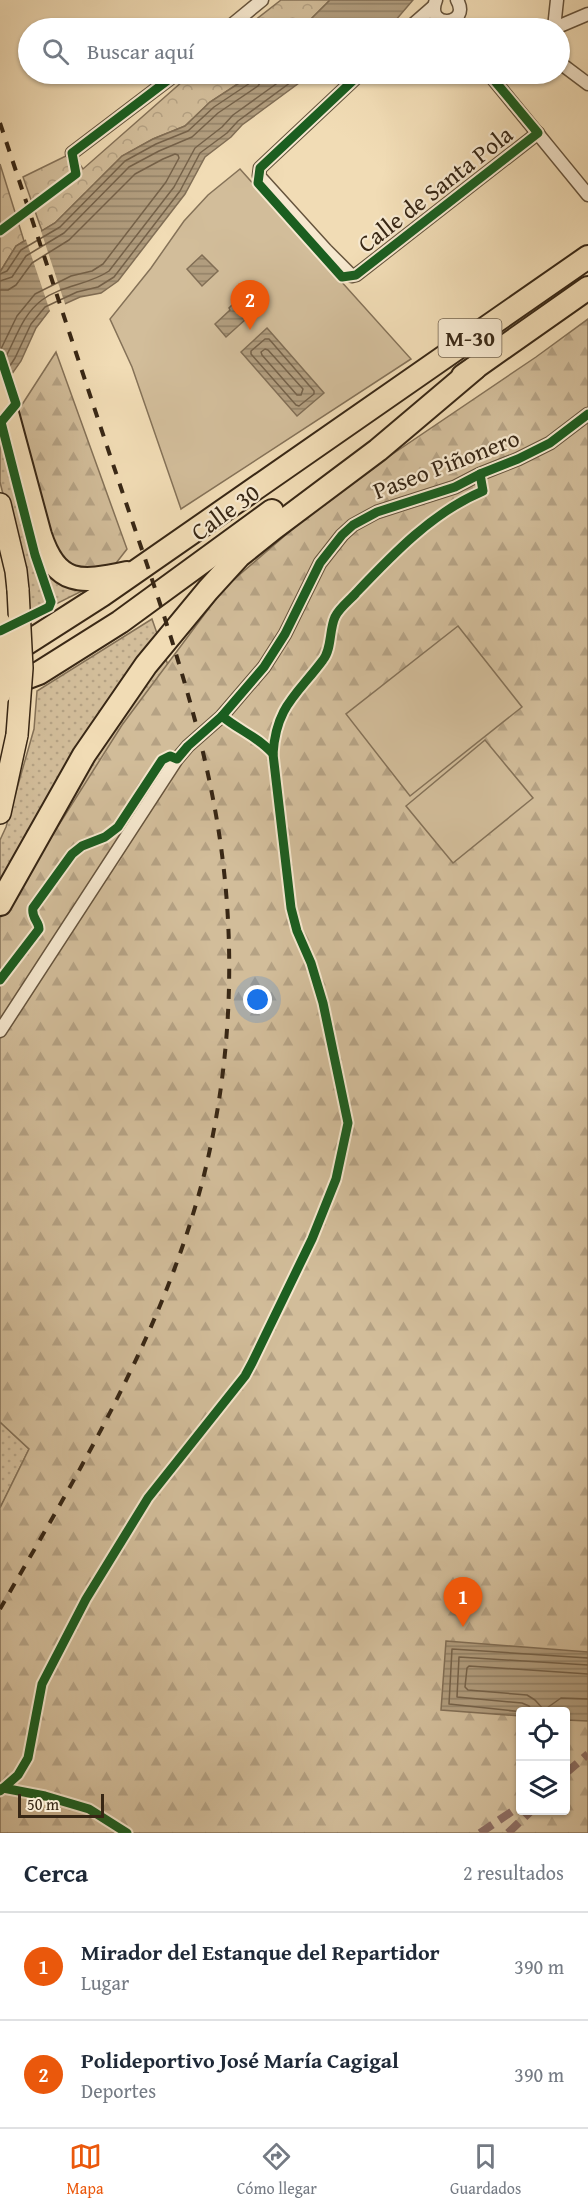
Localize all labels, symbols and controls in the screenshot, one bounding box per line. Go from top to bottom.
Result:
search box [18,18,570,84]
icon: search [39,35,72,68]
text: Buscar aquí [87,35,194,67]
street label: Calle de Santa Pola [350,117,521,261]
pin: 2 [230,280,270,330]
road number: M-30 [438,319,502,357]
street label: Paseo Piñonero [368,420,524,508]
street label: Calle 30 [183,475,267,549]
your location [243,985,272,1014]
pin: 1 [444,1578,482,1627]
map controls [516,1707,570,1815]
button: locate [516,1707,570,1761]
button: layers [516,1761,570,1815]
scale bar [18,1791,104,1818]
text: 50 m [27,1792,59,1816]
text: Cerca [24,1853,88,1892]
text: 2 resultados [463,1858,564,1887]
text: Mirador del Estanque del Repartidor [81,1936,440,1968]
text: 1 [38,1952,49,1981]
text: 390 m [514,1952,564,1981]
text: Lugar [81,1968,129,1997]
text: Polideportivo José María Cagigal [81,2044,399,2076]
text: 2 [38,2060,49,2089]
text: 390 m [514,2060,564,2089]
text: Deportes [81,2076,156,2105]
tab: Mapa [67,2140,103,2200]
tab: Cómo llegar [237,2140,317,2200]
tab: Guardados [450,2140,521,2200]

